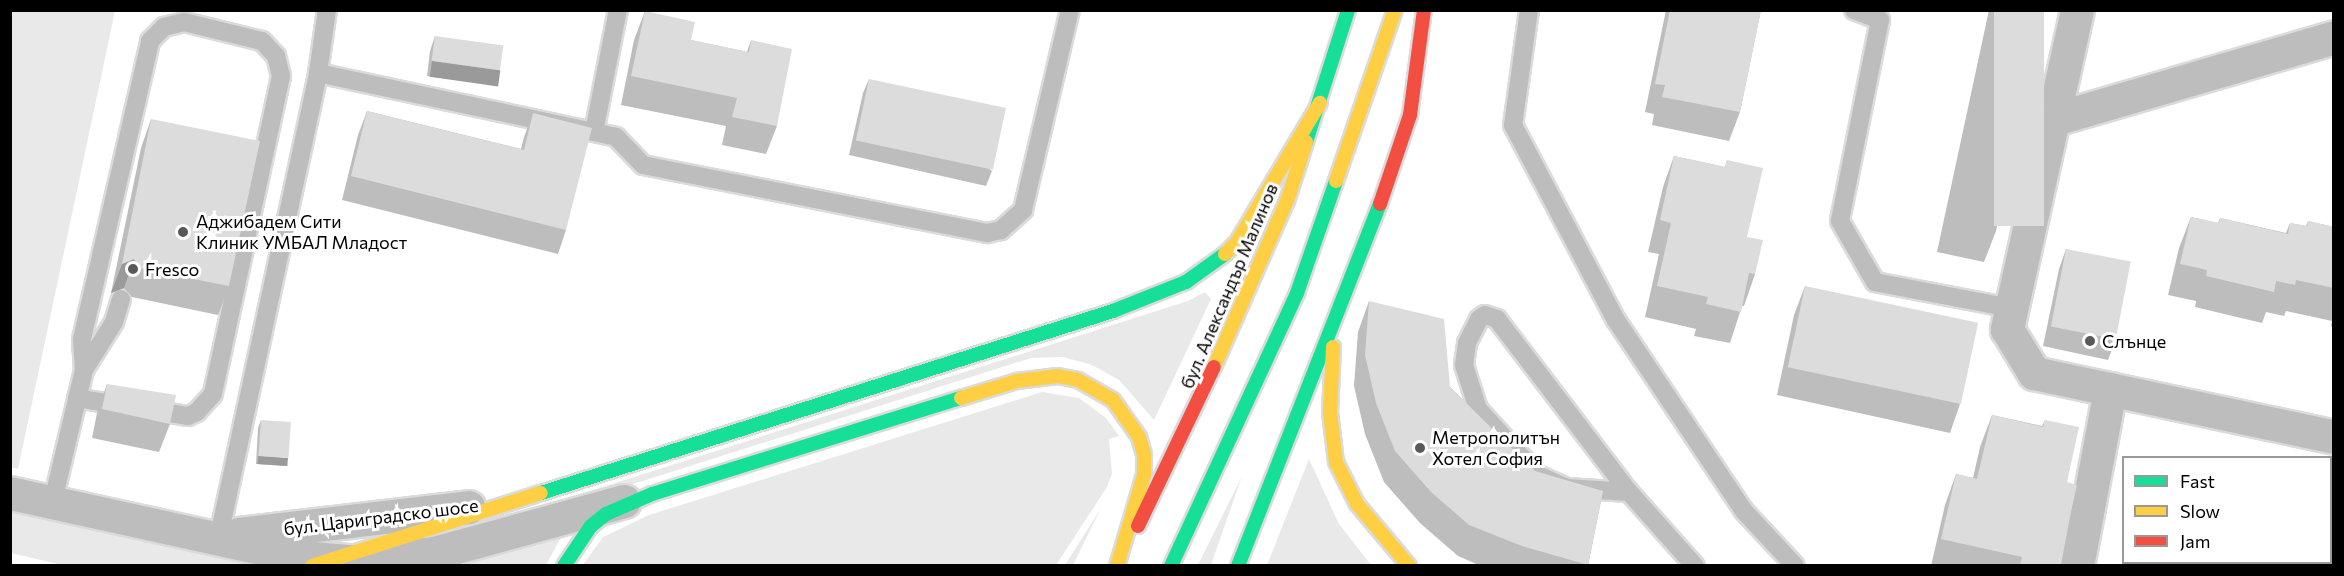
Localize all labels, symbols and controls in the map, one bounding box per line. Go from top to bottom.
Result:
street label: бул. Александър Малинов [1176,180,1282,392]
place label: Аджибадем Сити Клиник УМБАЛ Младост [196,211,407,254]
marker: Аджибадем Сити Клиник УМБАЛ Младост [174,223,192,241]
place label: Fresco [145,258,199,280]
marker: Fresco [126,262,140,276]
place label: Слънце [2102,330,2166,352]
marker: Слънце [2083,334,2097,348]
place label: Метрополитън Хотел София [1432,427,1560,470]
marker: Метрополитън Хотел София [1413,441,1427,455]
legend [2122,456,2332,564]
text: Fast [2180,470,2215,492]
street label: бул. Цариградско шосе [282,494,480,540]
text: Slow [2180,500,2220,522]
text: Jam [2180,530,2210,552]

